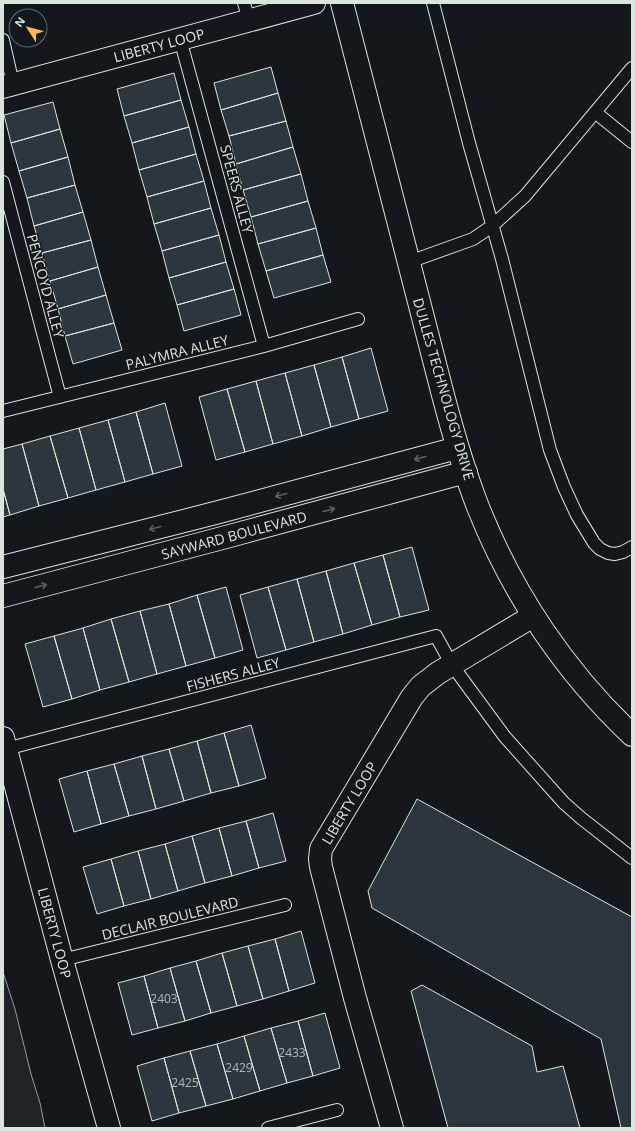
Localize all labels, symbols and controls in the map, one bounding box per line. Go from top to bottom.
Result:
north arrow [8,8,48,48]
text: N [11,14,28,30]
street label: LIBERTY LOOP [111,24,207,66]
street label: SPEERS ALLEY [216,143,258,235]
street label: PENCOYD ALLEY [23,232,69,340]
street label: DULLES TECHNOLOGY DRIVE [409,296,479,482]
street label: PALYMRA ALLEY [124,330,230,374]
one-way arrow [414,455,427,462]
one-way arrow [275,492,288,500]
one-way arrow [322,505,335,513]
street label: SAYWARD BOULEVARD [159,506,309,564]
one-way arrow [149,525,162,533]
one-way arrow [34,582,47,589]
street label: FISHERS ALLEY [184,652,282,696]
street label: LIBERTY LOOP [317,758,381,848]
street label: LIBERTY LOOP [34,885,76,981]
street label: DECLAIR BOULEVARD [100,892,240,944]
house number: 2403 [150,990,178,1007]
house number: 2433 [278,1044,306,1061]
house number: 2429 [225,1059,253,1076]
house number: 2425 [171,1074,199,1091]

